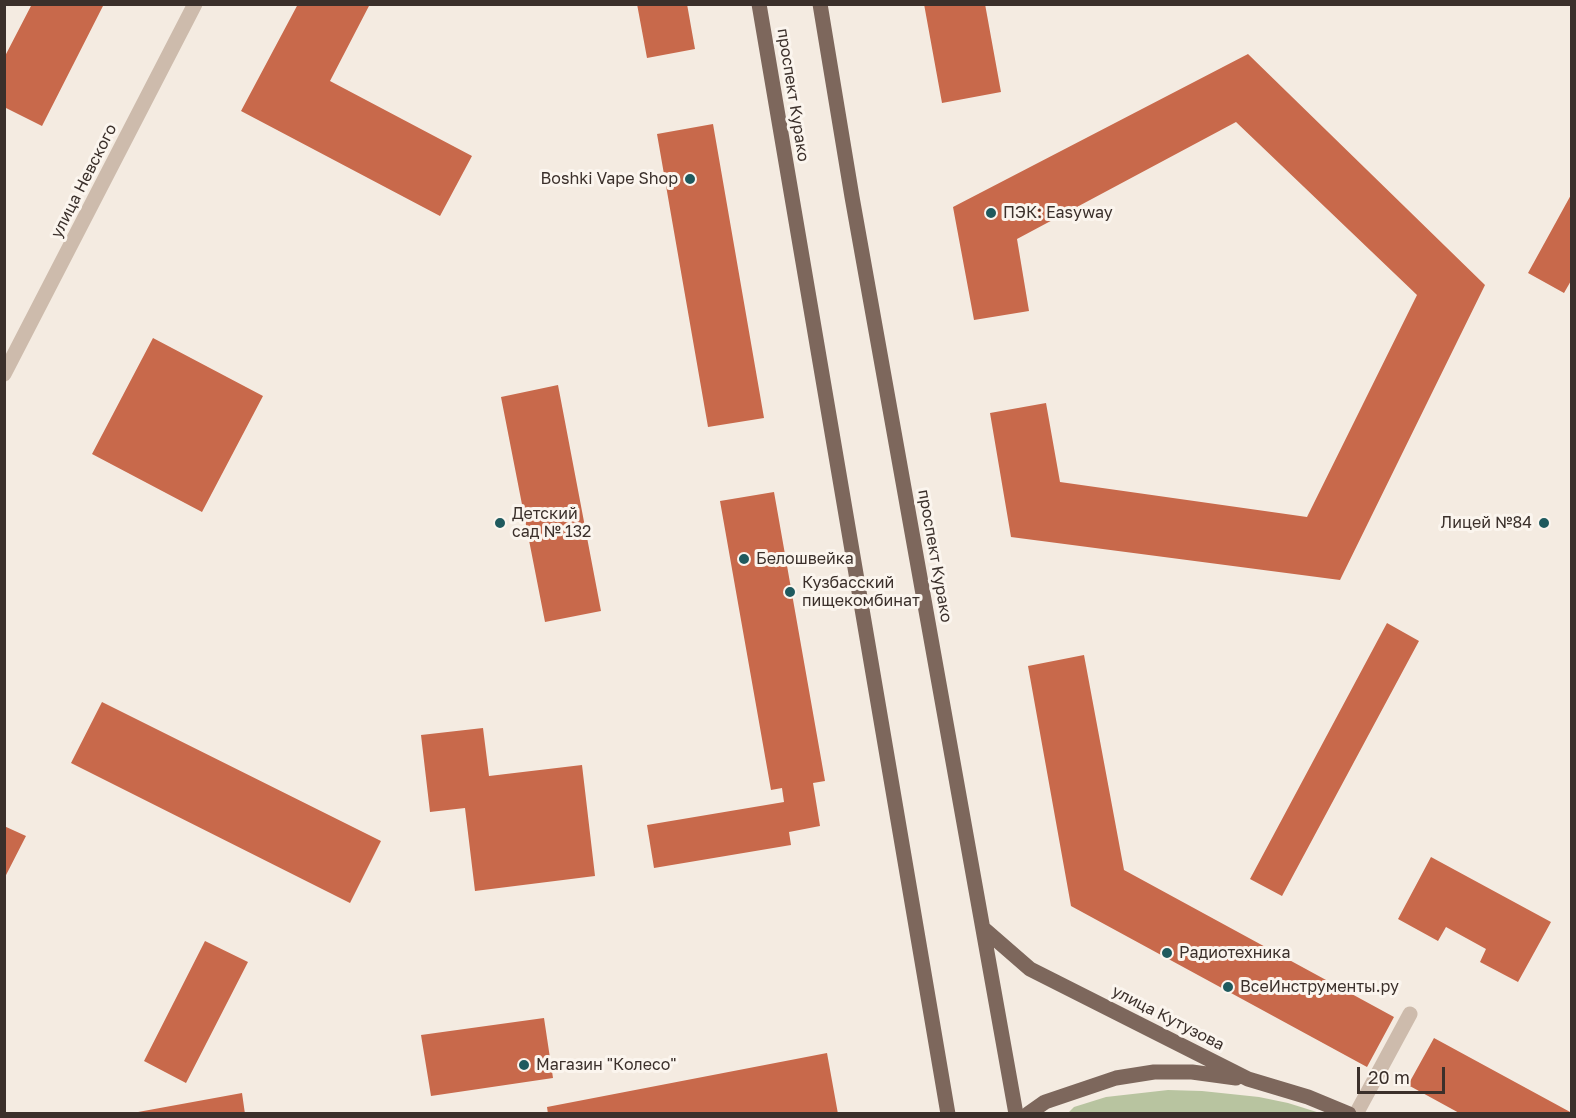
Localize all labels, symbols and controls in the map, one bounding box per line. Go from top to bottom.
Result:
street label: проспект Курако [773,27,813,163]
street label: улица Невского [47,121,121,241]
place label: Boshki Vape Shop [541,169,678,189]
marker: Boshki Vape Shop [683,172,697,186]
place label: ПЭК: Easyway [1003,203,1113,223]
marker: ПЭК: Easyway [984,206,998,220]
street label: проспект Курако [914,488,956,624]
place label: Детский сад № 132 [512,504,591,542]
place label: Лицей №84 [1441,513,1532,533]
marker: Детский сад № 132 [493,516,507,530]
marker: Лицей №84 [1537,516,1551,530]
place label: Белошвейка [756,549,854,569]
marker: Белошвейка [737,552,751,566]
place label: Кузбасский пищекомбинат [802,573,920,611]
marker: Кузбасский пищекомбинат [783,585,797,599]
place label: Радиотехника [1179,943,1290,963]
marker: Радиотехника [1160,946,1174,960]
place label: ВсеИнструменты.ру [1240,977,1399,997]
marker: ВсеИнструменты.ру [1221,980,1235,994]
street label: улица Кутузова [1109,981,1227,1055]
place label: Магазин "Колесо" [536,1055,676,1075]
scale bar [1360,1055,1448,1093]
marker: Магазин "Колесо" [517,1058,531,1072]
text: 20 m [1368,1066,1410,1088]

